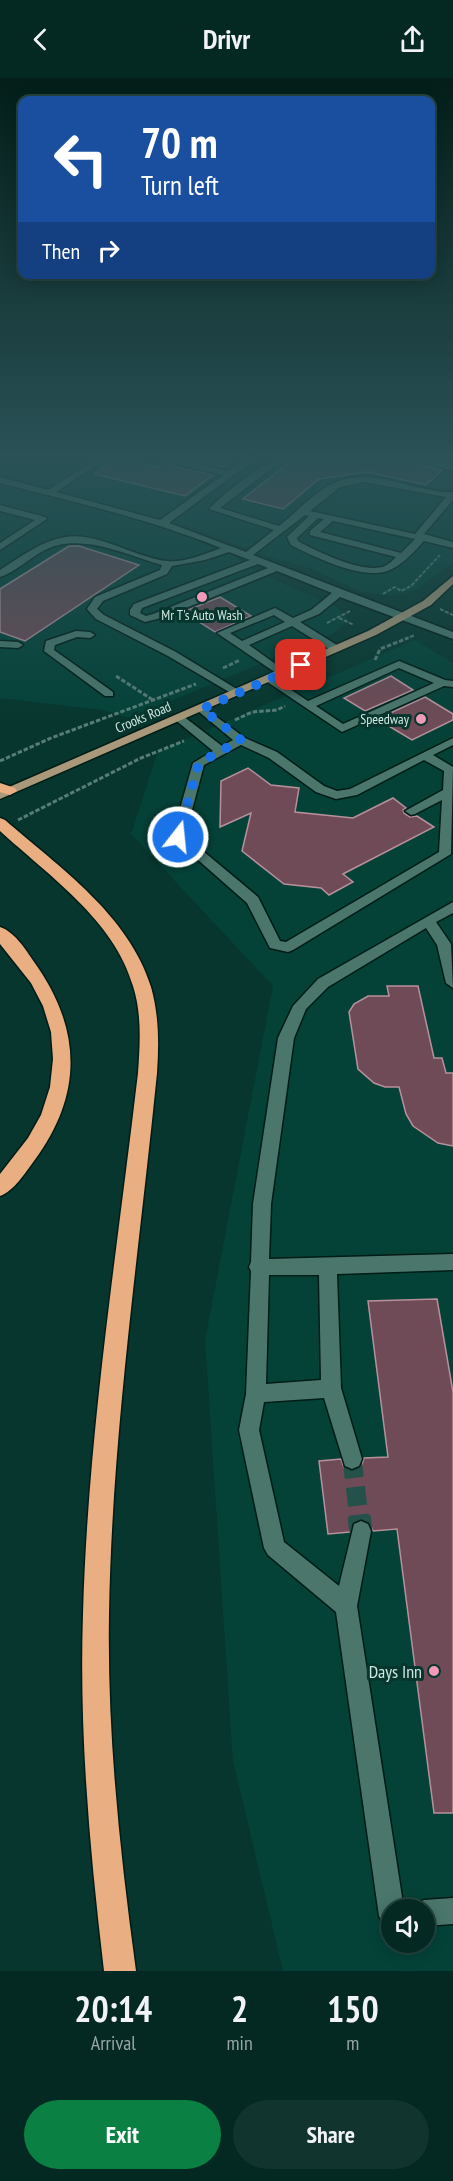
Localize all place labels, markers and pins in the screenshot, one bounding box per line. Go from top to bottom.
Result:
marker: Mr T's Auto Wash [195,590,209,604]
place label: Mr T's Auto Wash [161,606,243,624]
pin [275,639,326,690]
place label: Speedway [360,710,410,728]
marker: Speedway [414,712,428,726]
place label: Days Inn [369,1660,422,1683]
marker: Days Inn [427,1664,441,1678]

